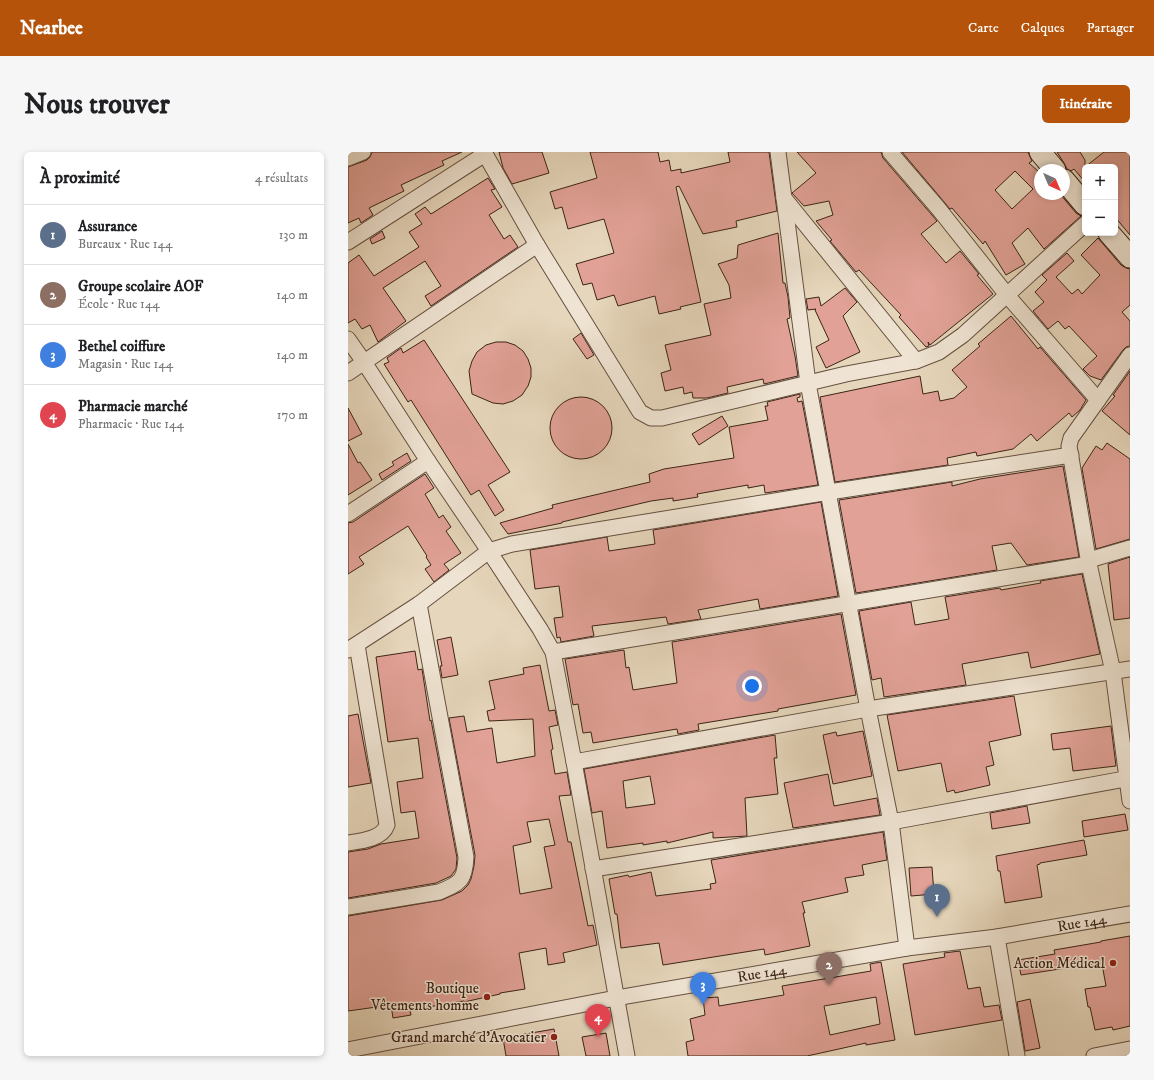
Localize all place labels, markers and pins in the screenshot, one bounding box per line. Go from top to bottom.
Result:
pin: 1 [924,884,950,917]
pin: 2 [816,952,842,985]
place label: Action Médical [1014,954,1105,973]
marker: Action Médical [1108,958,1118,968]
pin: 3 [690,972,716,1005]
place label: Boutique Vêtements homme [370,979,479,1015]
marker: Boutique Vêtements homme [482,992,492,1002]
pin: 4 [585,1004,611,1037]
place label: Grand marché d’Avocatier [391,1028,546,1047]
marker: Grand marché d’Avocatier [549,1032,559,1042]

